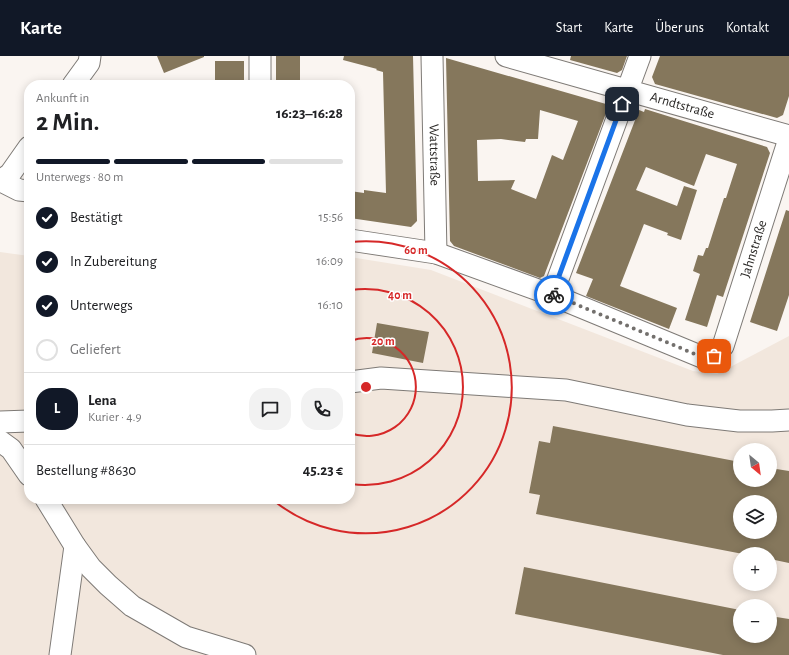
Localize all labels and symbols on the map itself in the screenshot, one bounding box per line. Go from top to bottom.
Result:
pin [605,87,639,121]
street label: Arndtstraße [648,90,716,122]
street label: Wattstraße [426,124,442,186]
street label: Jahnstraße [738,218,770,280]
text: 60 m [404,244,428,256]
courier [534,275,574,315]
text: 40 m [388,289,412,301]
text: 20 m [371,335,395,347]
pin [697,339,731,373]
centre of rings [359,380,373,394]
north arrow [733,443,777,487]

